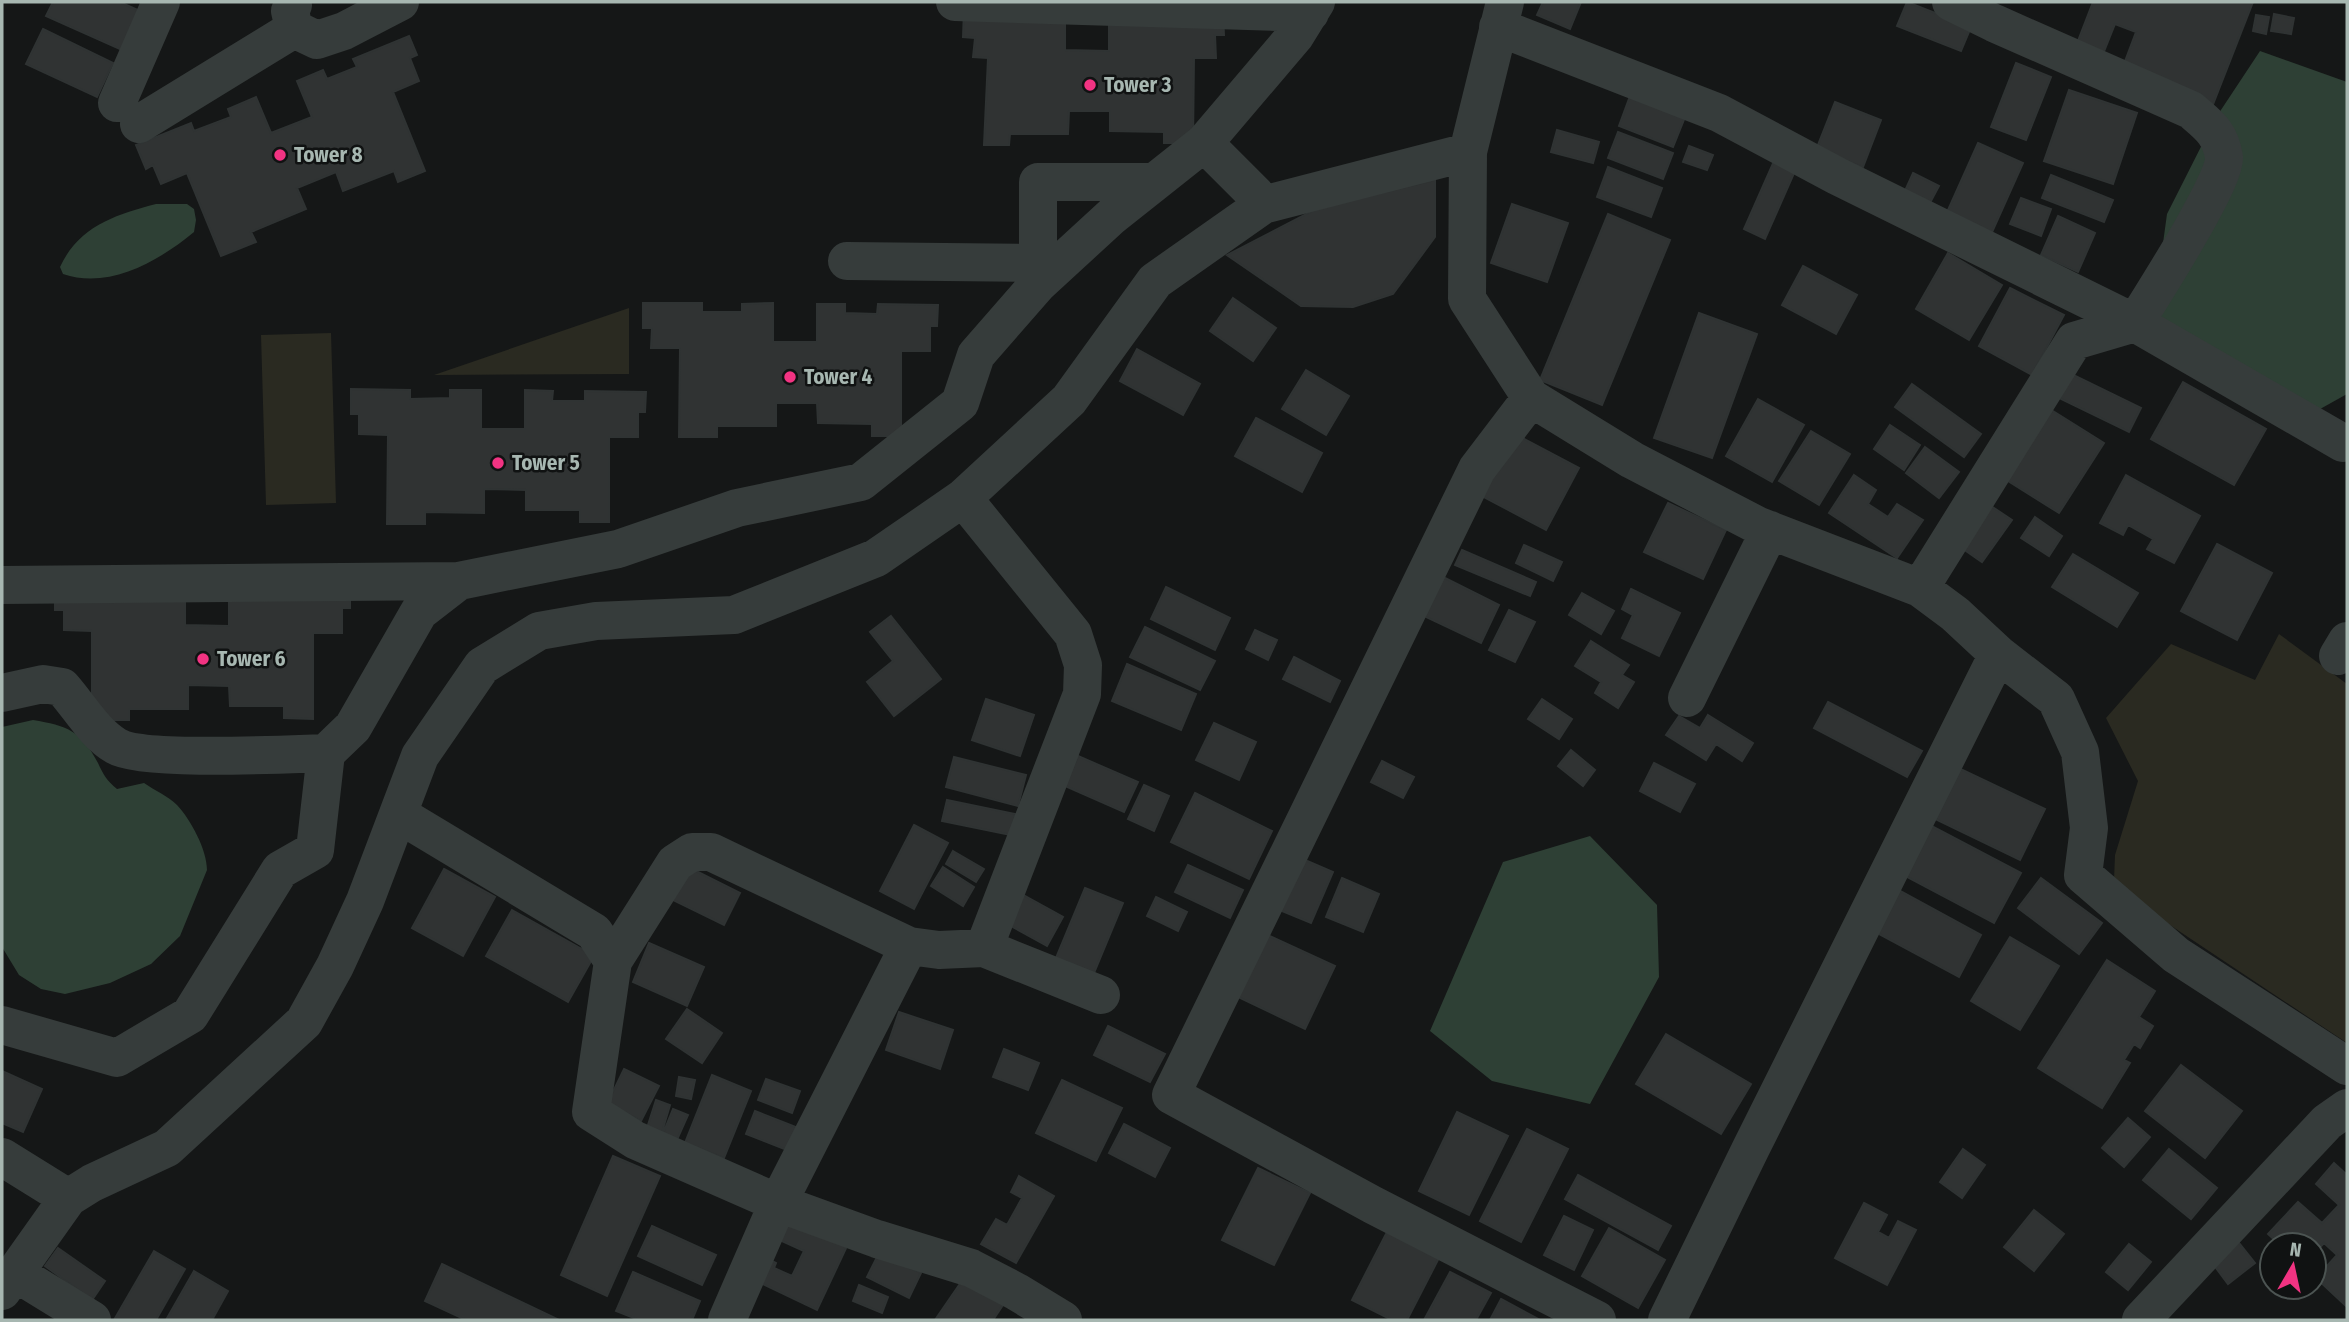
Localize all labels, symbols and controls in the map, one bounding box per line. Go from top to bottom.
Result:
place label: Tower 3 [1104,72,1171,98]
marker: Tower 3 [1082,77,1098,93]
place label: Tower 8 [294,142,363,168]
marker: Tower 8 [272,147,288,163]
place label: Tower 4 [804,364,872,390]
marker: Tower 4 [782,369,798,385]
place label: Tower 5 [512,450,580,476]
marker: Tower 5 [490,455,506,471]
place label: Tower 6 [217,646,285,672]
marker: Tower 6 [195,651,211,667]
north arrow [2258,1231,2328,1301]
text: N [2288,1237,2303,1262]

